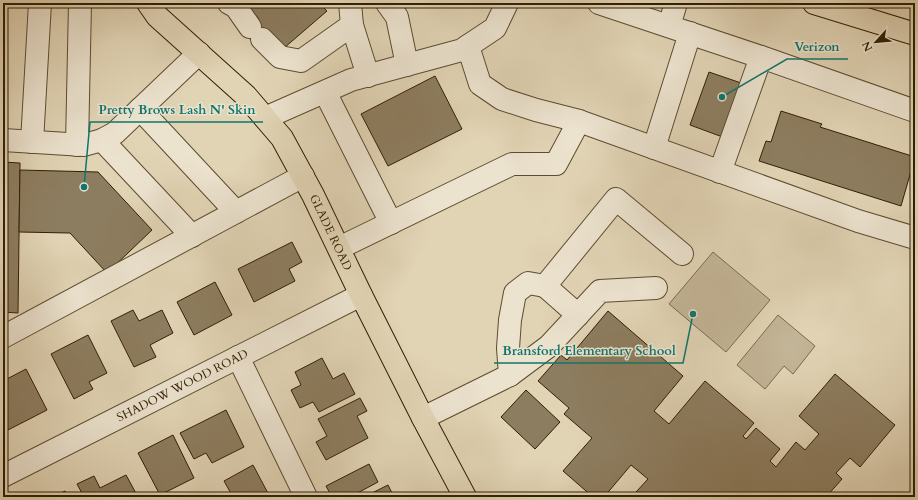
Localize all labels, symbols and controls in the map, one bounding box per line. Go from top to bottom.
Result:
north arrow [856,22,896,62]
callout: Verizon [787,34,848,59]
text: Verizon [794,38,840,56]
text: N [858,38,876,54]
callout: Pretty Brows Lash N' Skin [90,97,263,122]
text: Pretty Brows Lash N' Skin [98,101,256,119]
street label: GLADE ROAD [306,192,356,273]
callout: Bransford Elementary School [494,338,683,363]
text: Bransford Elementary School [502,342,676,360]
street label: SHADOW WOOD ROAD [114,345,251,425]

